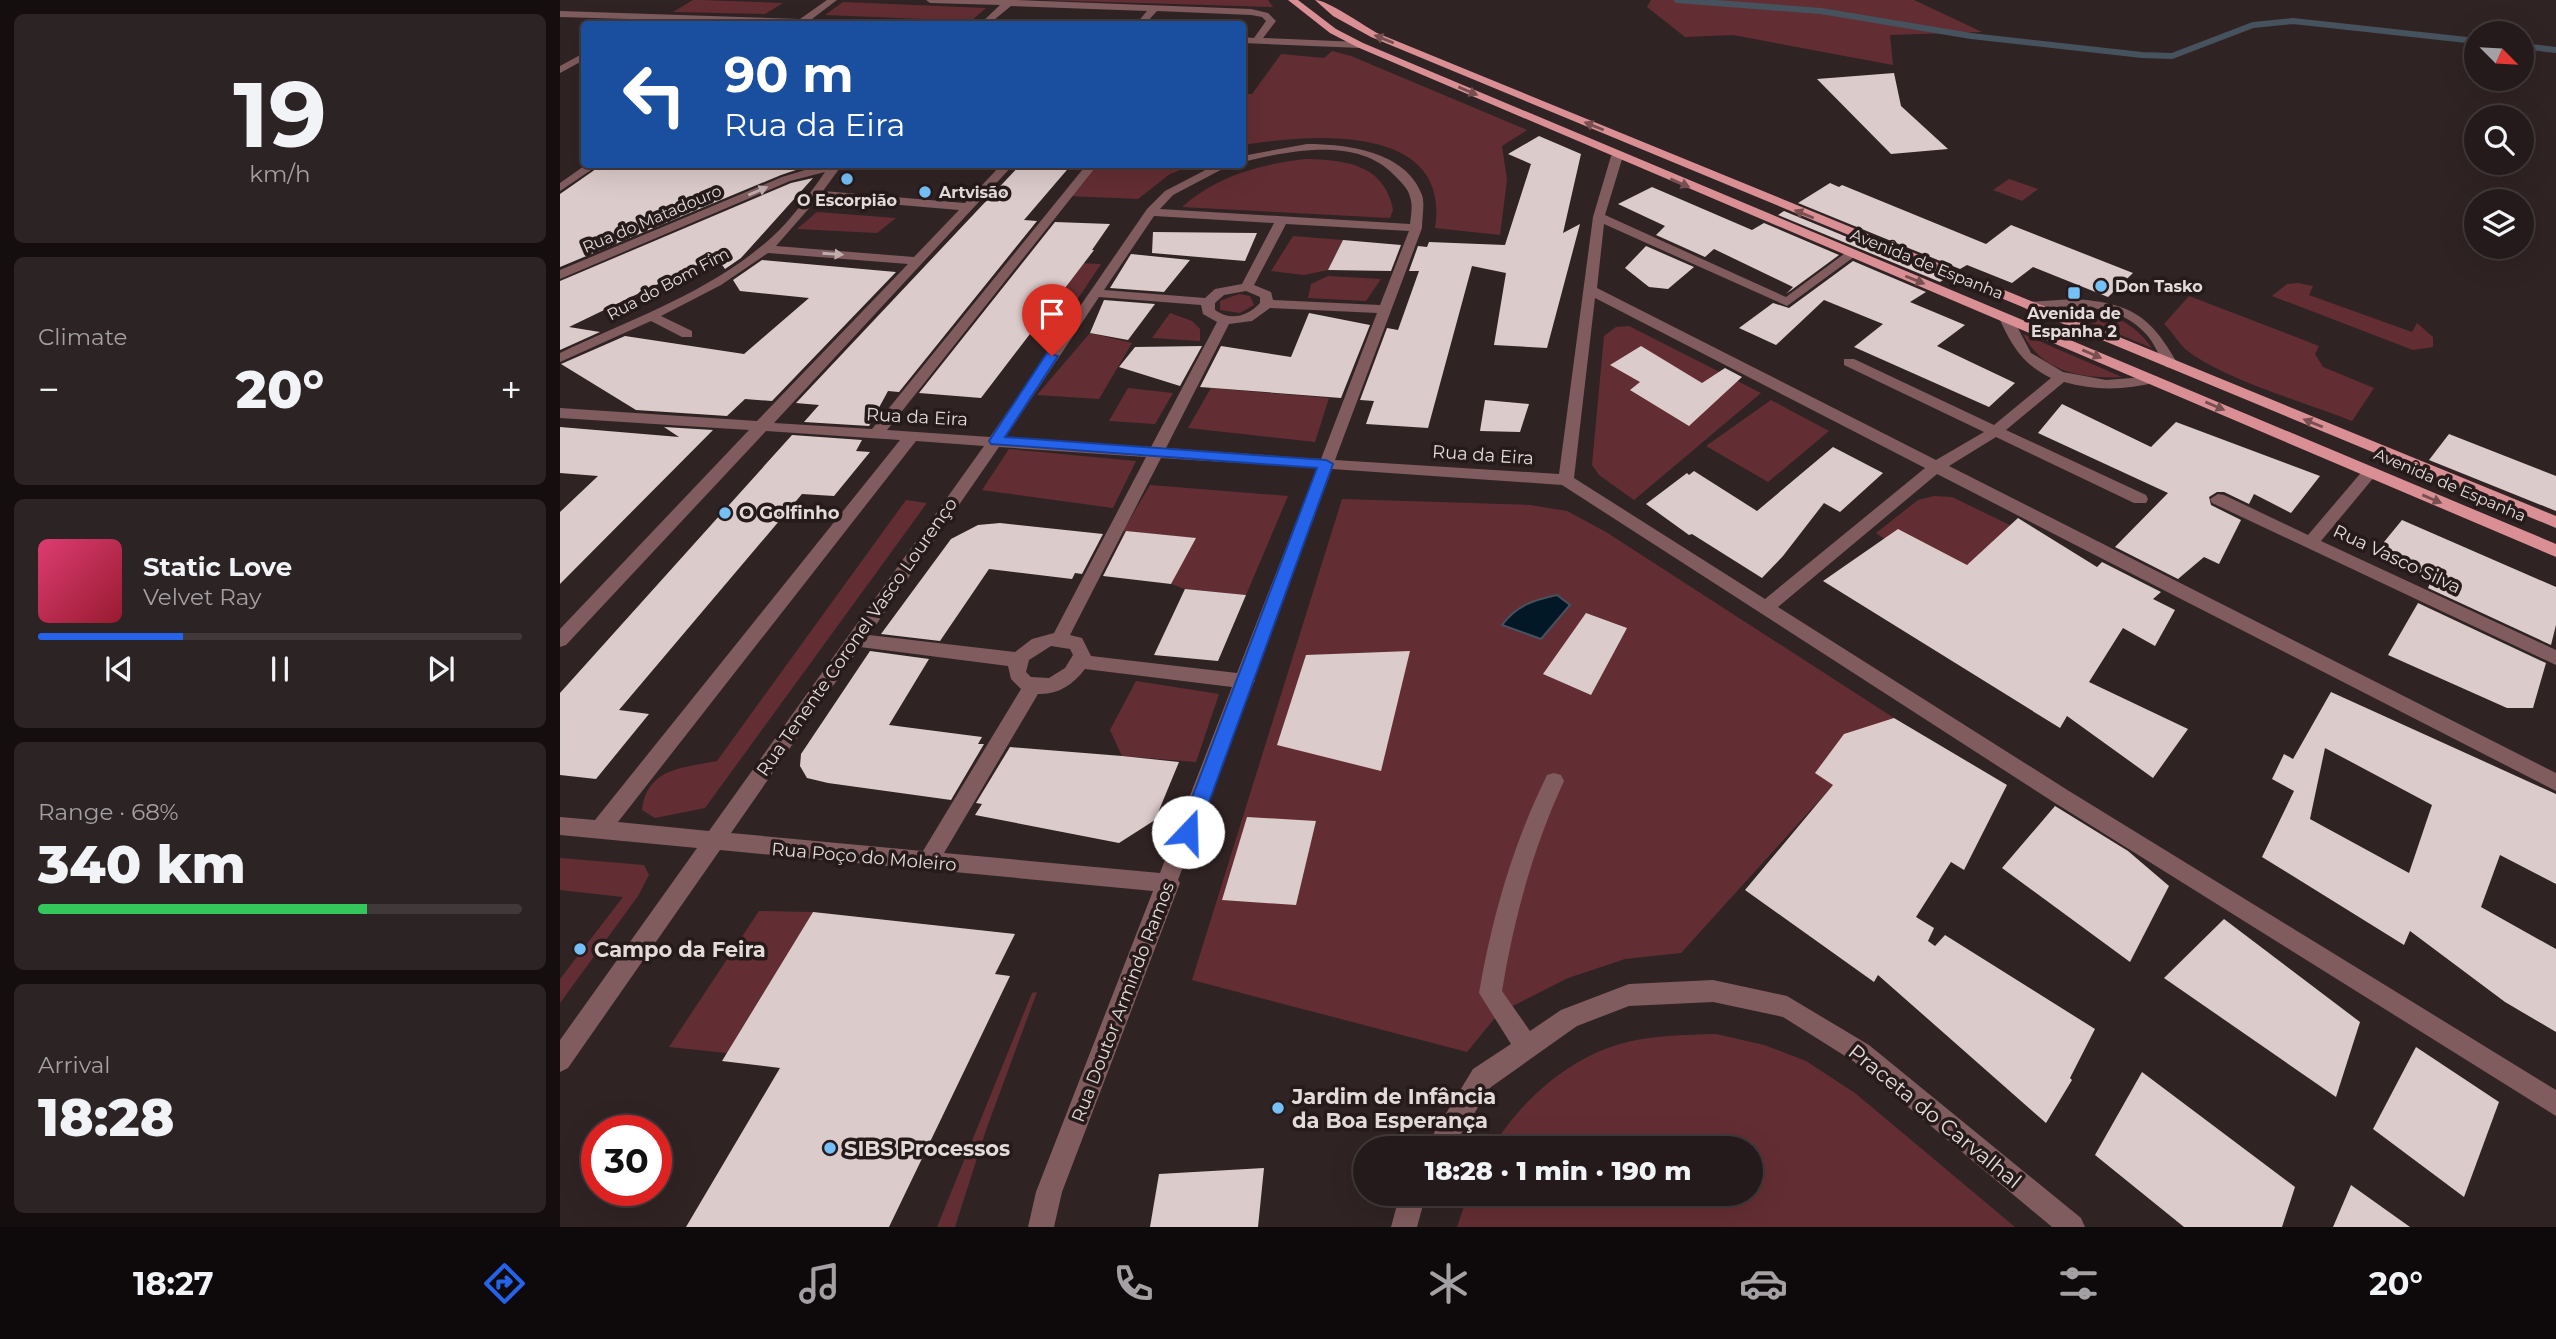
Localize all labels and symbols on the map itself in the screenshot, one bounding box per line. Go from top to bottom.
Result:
north arrow [2464,21,2534,91]
one-way arrow [1374,33,1395,44]
one-way arrow [1458,86,1479,97]
one-way arrow [1583,121,1604,132]
marker: O Escorpião [839,171,855,187]
one-way arrow [1670,177,1691,188]
street label: Rua do Matadouro [580,181,724,257]
place label: Artvisão [938,183,1009,202]
marker: Artvisão [917,184,933,200]
one-way arrow [748,185,769,196]
place label: O Escorpião [797,191,897,210]
one-way arrow [1794,208,1814,220]
street label: Avenida de Espanha [1848,225,2006,303]
street label: Rua do Bom Fim [604,244,732,324]
one-way arrow [822,249,844,260]
one-way arrow [1905,275,1926,286]
place label: Don Tasko [2115,277,2203,296]
marker: Don Tasko [2093,278,2109,294]
pin [1022,284,1082,356]
marker: Avenida de Espanha 2 [2066,285,2082,301]
place label: Avenida de Espanha 2 [2026,304,2121,341]
one-way arrow [2082,348,2102,360]
one-way arrow [2205,400,2225,412]
street label: Rua da Eira [866,403,968,431]
one-way arrow [2302,417,2323,428]
street label: Rua da Eira [1431,440,1535,470]
street label: Avenida de Espanha [2371,444,2529,526]
street label: Rua Tenente Coronel Vasco Lourenço [752,493,962,781]
one-way arrow [2422,494,2443,505]
place label: O Golfinho [739,502,840,524]
marker: O Golfinho [717,505,733,521]
street label: Rua Vasco Silva [2330,520,2464,598]
position arrow [1151,795,1225,869]
street label: Rua Poço do Moleiro [770,838,958,876]
street label: Rua Doutor Armindo Ramos [1067,878,1179,1125]
place label: Campo da Feira [594,937,766,962]
marker: Campo da Feira [572,941,588,957]
street label: Praceta do Carvalhal [1844,1039,2026,1193]
place label: Jardim de Infância da Boa Esperança [1291,1084,1496,1133]
marker: Jardim de Infância da Boa Esperança [1270,1100,1286,1116]
speed limit sign: 30 [581,1115,672,1206]
place label: SIBS Processos [844,1136,1010,1161]
marker: SIBS Processos [822,1140,838,1156]

